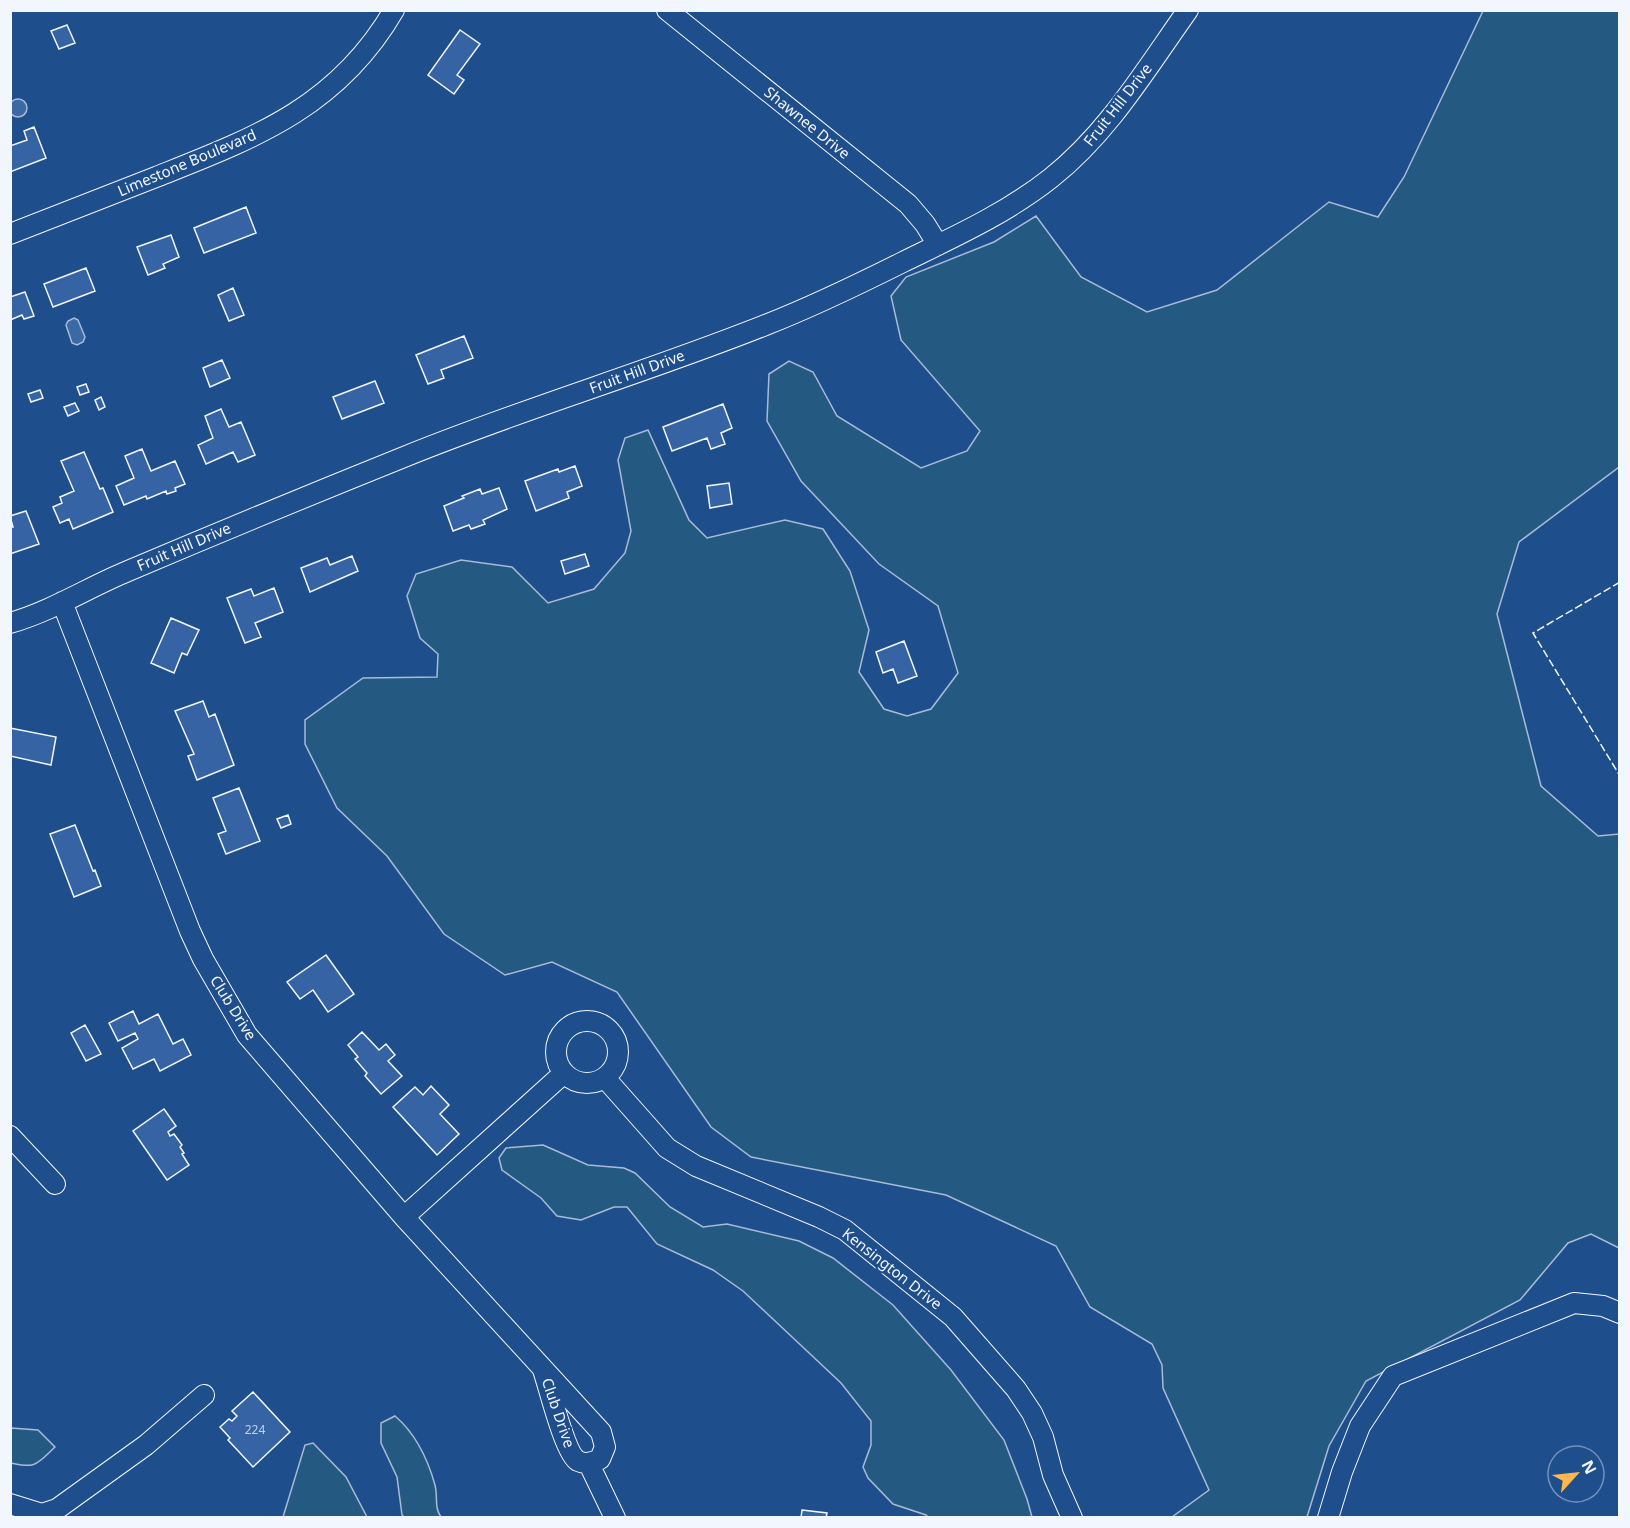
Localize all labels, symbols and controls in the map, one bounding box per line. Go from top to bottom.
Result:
street label: Fruit Hill Drive [1079,59,1156,150]
street label: Shawnee Drive [761,81,855,163]
street label: Limestone Boulevard [114,124,259,200]
street label: Fruit Hill Drive [586,345,687,398]
street label: Fruit Hill Drive [134,517,234,575]
street label: Club Drive [206,971,262,1044]
street label: Kensington Drive [839,1223,947,1313]
street label: Club Drive [538,1375,580,1450]
house number: 224 [245,1421,265,1438]
north arrow [1546,1444,1606,1504]
text: N [1577,1456,1602,1478]

